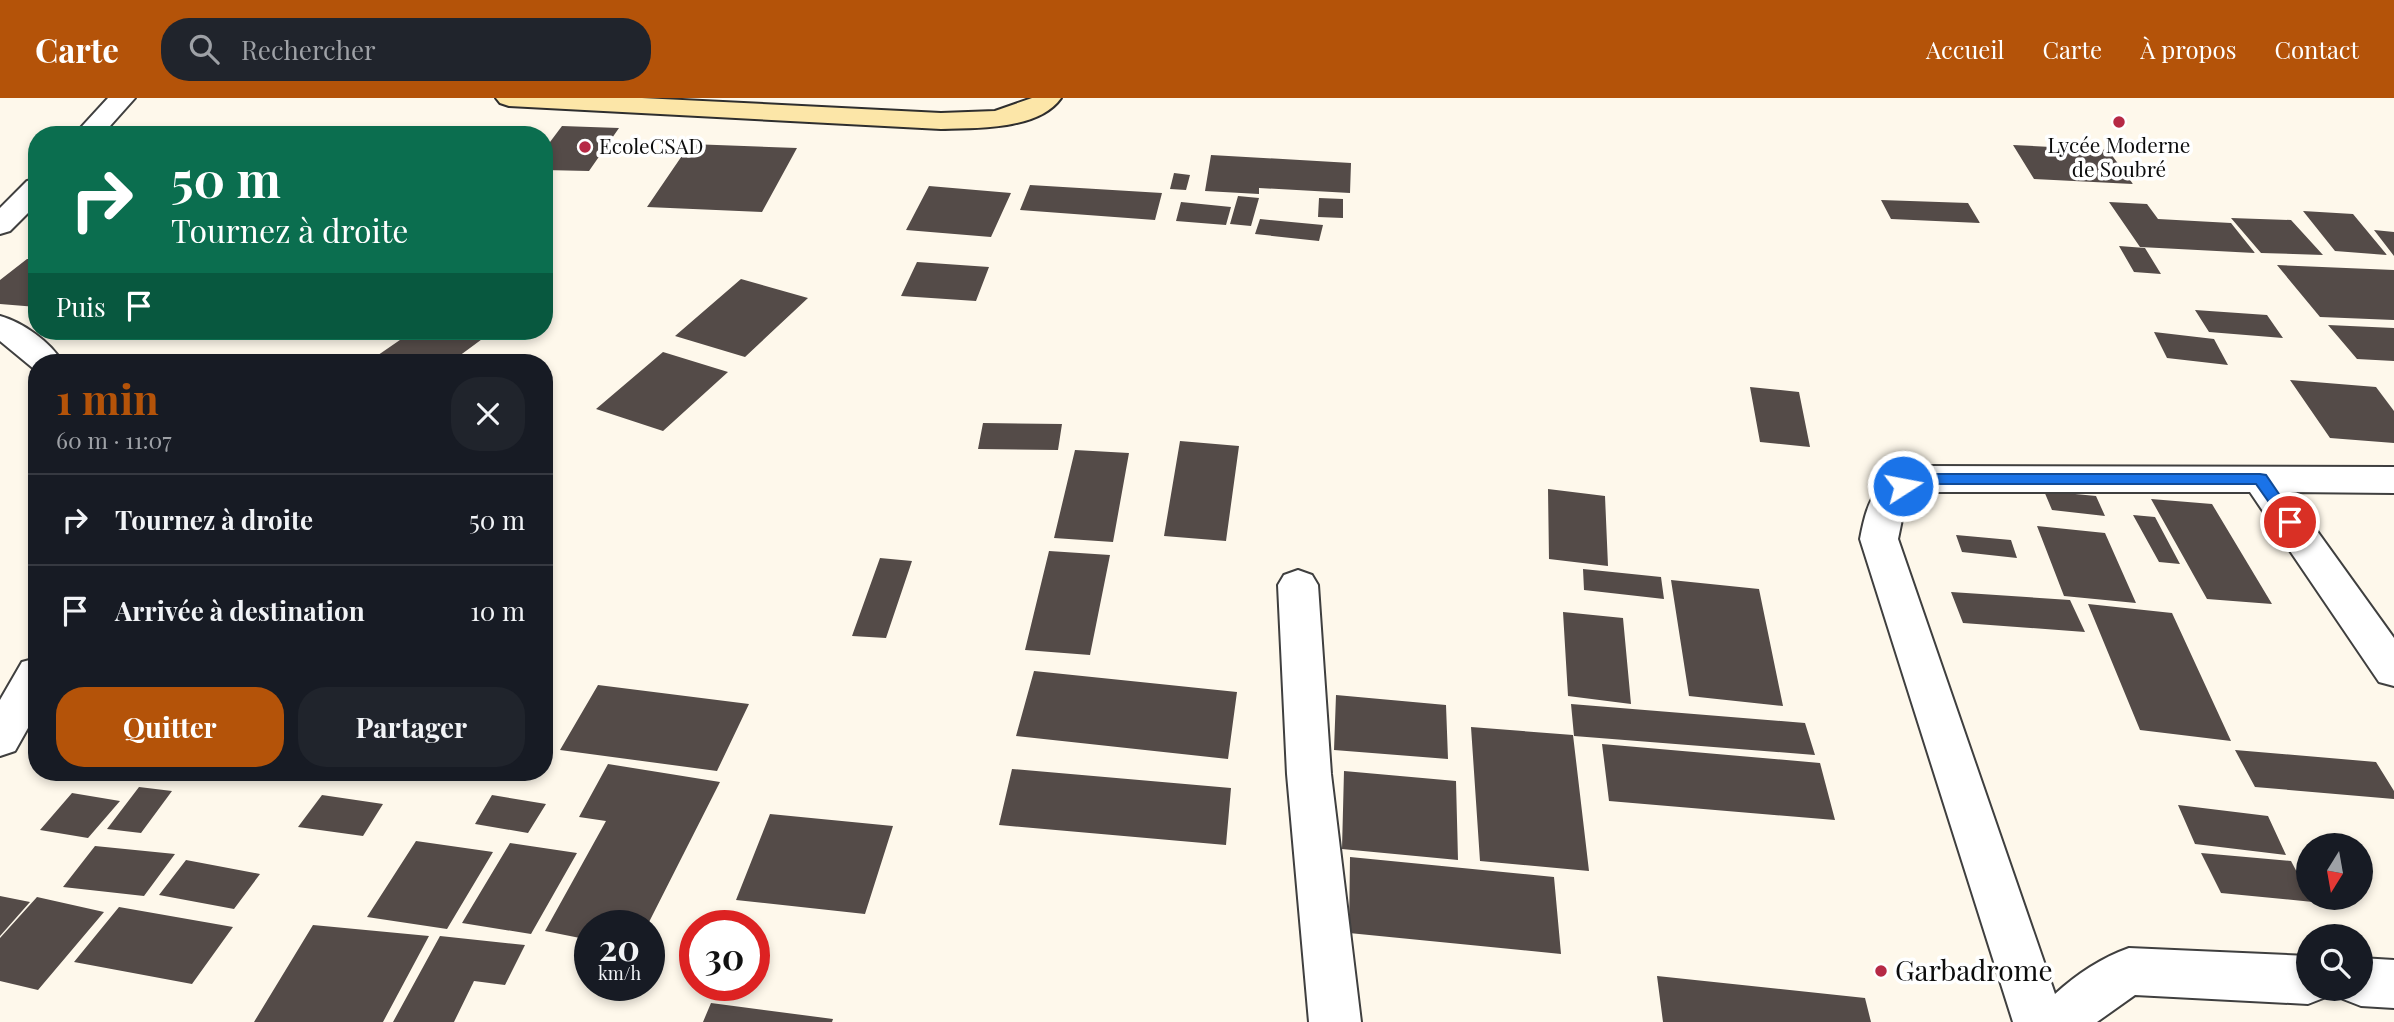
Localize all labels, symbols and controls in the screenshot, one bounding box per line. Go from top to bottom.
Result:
search box [161,18,651,81]
text: Carte [35,27,119,71]
icon: search [185,30,223,68]
text: Rechercher [241,32,376,67]
text: Accueil [1926,33,2004,65]
text: Carte [2042,33,2102,65]
text: À propos [2140,33,2236,65]
text: Contact [2274,33,2359,65]
marker: Lycée Moderne de Soubré [2111,114,2127,130]
place label: Lycée Moderne de Soubré [2048,130,2190,182]
place label: EcoleCSAD [599,131,703,159]
marker: EcoleCSAD [577,139,593,155]
text: 50 m [171,145,281,210]
icon: right [56,154,147,245]
text: Tournez à droite [171,208,409,251]
icon: arrive [120,287,158,325]
text: Puis [56,289,106,324]
text: 1 min [56,370,159,426]
button: close [451,377,525,451]
text: 60 m · 11:07 [56,424,172,455]
position arrow [1866,449,1940,523]
pin [2260,492,2320,552]
icon: right [56,501,94,539]
text: Tournez à droite [115,502,313,537]
text: 50 m [469,502,525,537]
icon: arrive [2271,503,2309,541]
icon: arrive [56,592,94,630]
text: Arrivée à destination [115,593,365,628]
text: 10 m [470,593,525,628]
button: Quitter [56,687,284,767]
button: Partager [298,687,525,767]
north arrow [2296,833,2373,910]
map controls [2296,833,2373,1001]
speed limit sign: 30 [679,910,770,1001]
text: 20 [599,923,640,970]
button: search [2296,924,2373,1001]
place label: Garbadrome [1895,951,2053,988]
text: km/h [598,961,641,985]
marker: Garbadrome [1873,963,1889,979]

